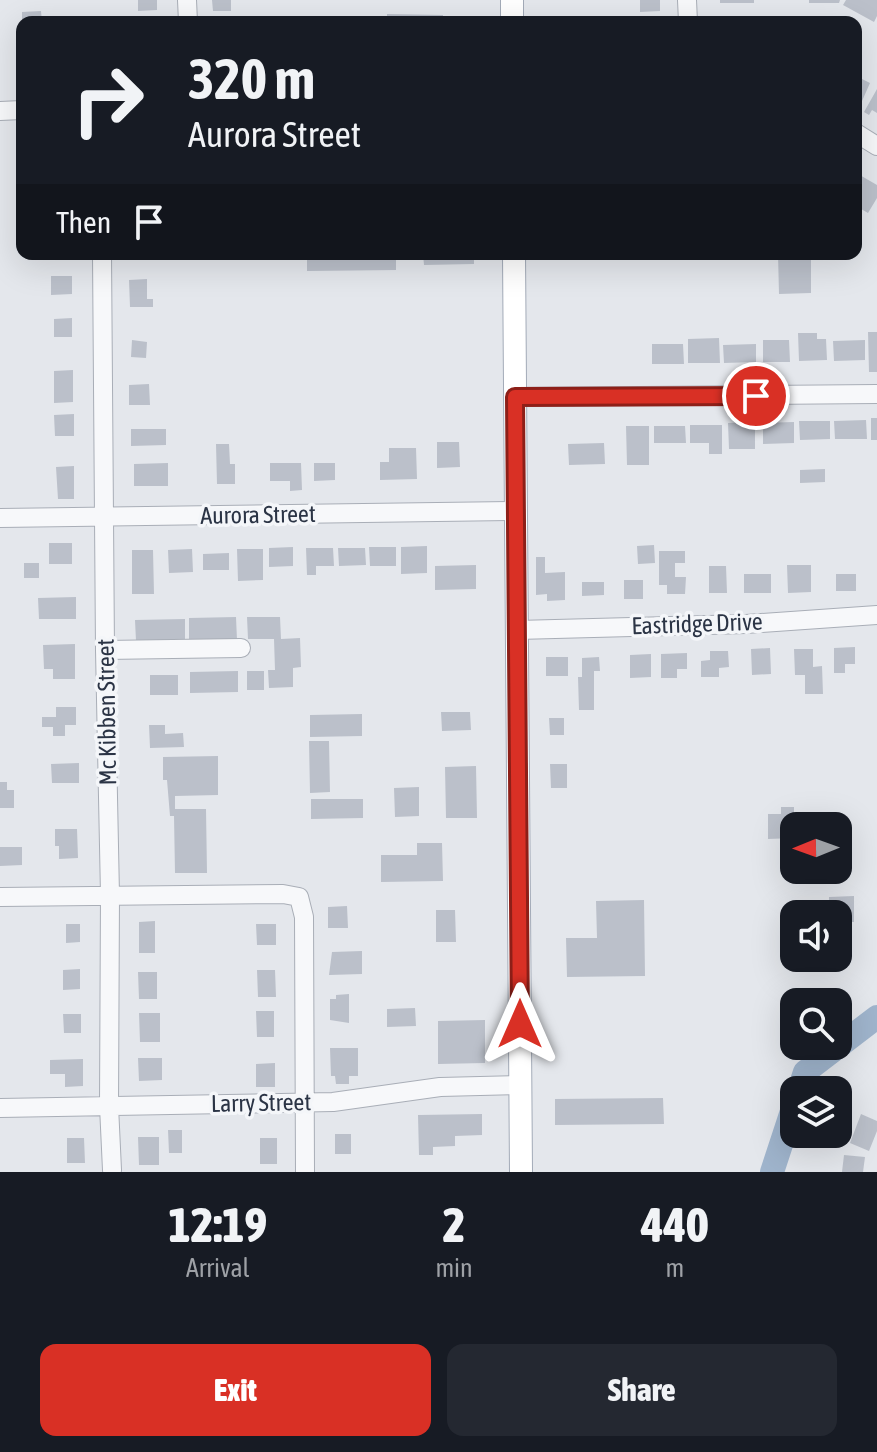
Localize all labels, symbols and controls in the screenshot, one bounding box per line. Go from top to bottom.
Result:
text: 320 m [188,47,315,111]
icon: right [56,48,160,152]
text: Aurora Street [188,113,361,155]
icon: arrive [127,200,171,244]
text: Then [56,205,111,239]
pin [722,362,790,430]
icon: arrive [734,374,778,418]
street label: Aurora Street [200,500,316,529]
street label: Eastridge Drive [631,608,763,639]
street label: Mc Kibben Street [92,638,121,786]
north arrow [780,812,852,884]
map controls [780,812,852,1148]
button: sound [780,900,852,972]
position arrow [478,982,562,1066]
button: search [780,988,852,1060]
button: layers [780,1076,852,1148]
street label: Larry Street [211,1088,312,1117]
text: 12:19 [168,1197,267,1252]
text: 2 [443,1197,465,1252]
text: 440 [641,1197,709,1252]
text: Arrival [186,1253,249,1283]
text: min [435,1253,473,1283]
text: m [665,1253,684,1283]
button: Exit [40,1344,431,1436]
button: Share [447,1344,837,1436]

